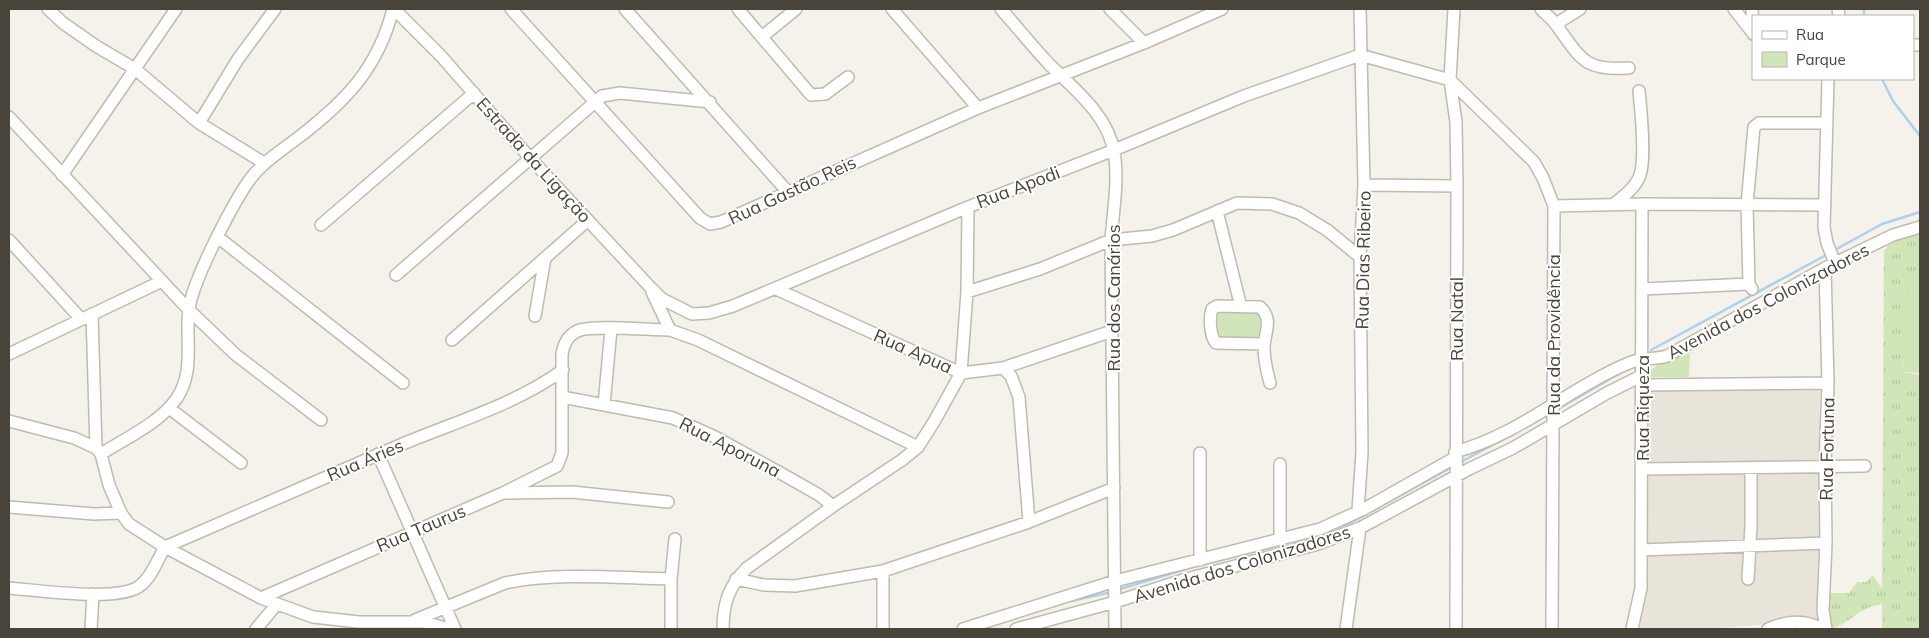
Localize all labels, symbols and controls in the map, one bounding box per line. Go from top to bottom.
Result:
legend [1752,15,1914,80]
text: Rua [1796,25,1824,44]
text: Parque [1796,50,1846,69]
street label: Estrada da Ligação [472,92,596,228]
street label: Rua Gastão Reis [724,150,860,230]
street label: Rua Apodi [973,161,1063,213]
street label: Rua Dias Ribeiro [1350,190,1376,330]
street label: Rua dos Canários [1102,224,1125,372]
street label: Avenida dos Colonizadores [1663,238,1873,364]
street label: Rua da Providência [1542,254,1565,416]
street label: Rua Natal [1445,277,1468,361]
street label: Rua Apua [870,324,956,378]
street label: Rua Riqueza [1631,355,1654,461]
street label: Rua Fortuna [1815,397,1839,501]
street label: Rua Aporuna [675,412,785,482]
street label: Rua Áries [323,434,407,486]
street label: Rua Taurus [373,499,469,557]
street label: Avenida dos Colonizadores [1131,520,1353,608]

